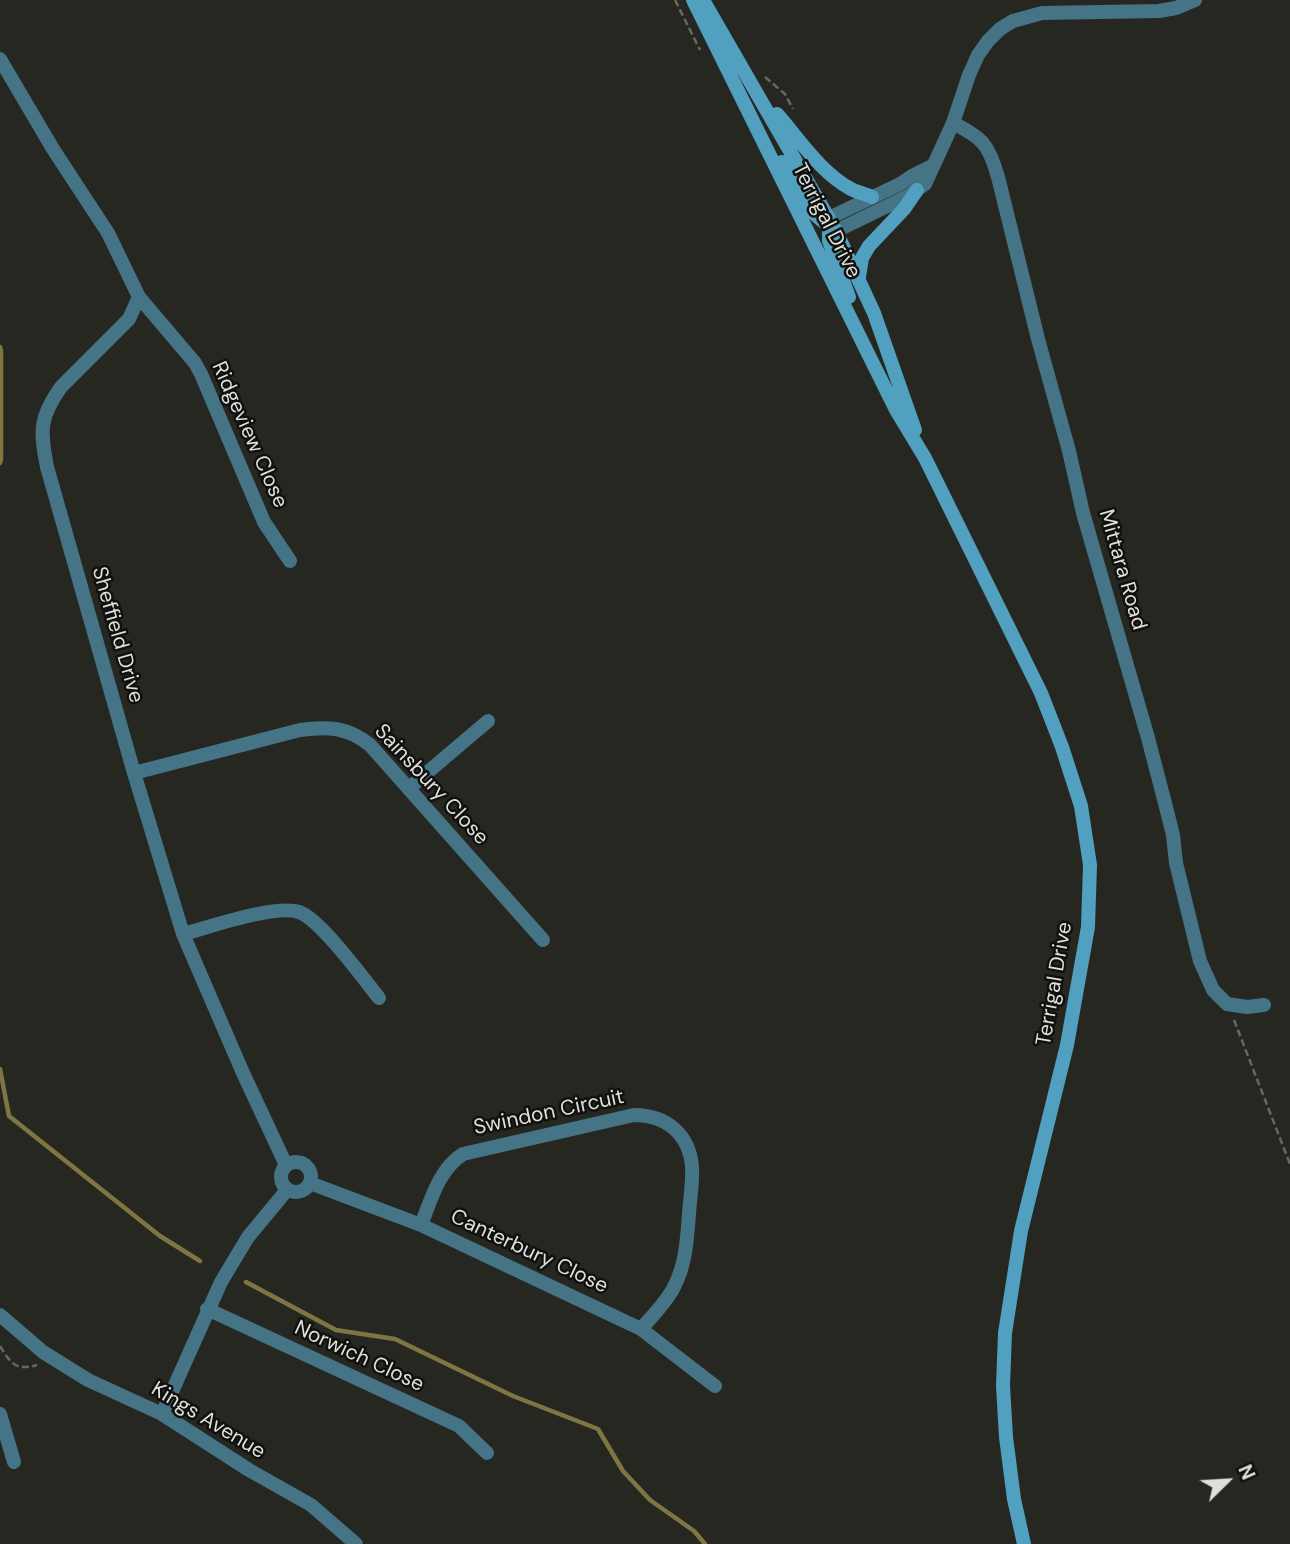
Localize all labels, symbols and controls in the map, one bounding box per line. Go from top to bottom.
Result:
street label: Terrigal Drive [786,159,866,283]
street label: Ridgeview Close [205,358,293,512]
street label: Mittara Road [1093,507,1151,633]
street label: Sheffield Drive [86,564,148,706]
street label: Sainsbury Close [369,719,493,851]
street label: Terrigal Drive [1032,920,1078,1048]
street label: Swindon Circuit [471,1085,627,1141]
street label: Canterbury Close [446,1204,612,1300]
street label: Norwich Close [290,1316,428,1398]
street label: Kings Avenue [146,1377,270,1465]
north arrow [1192,1446,1262,1516]
text: N [1232,1461,1261,1484]

